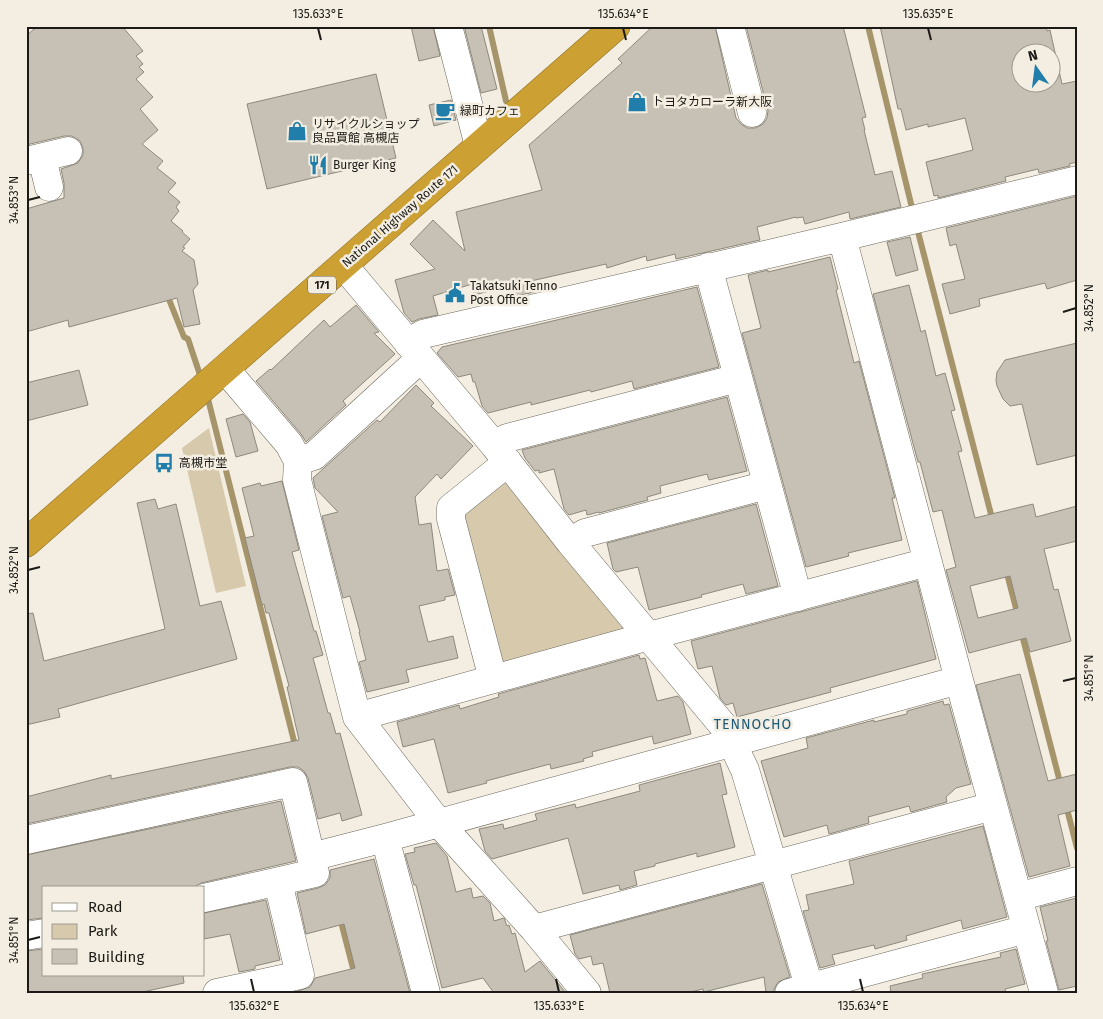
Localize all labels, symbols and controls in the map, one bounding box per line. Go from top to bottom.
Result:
text: 135.633°E [293,7,343,21]
text: 135.634°E [597,7,649,21]
text: 135.635°E [903,7,953,21]
north arrow [1010,42,1060,92]
text: N [1026,46,1040,65]
shop icon: トヨタカローラ新大阪 [626,91,648,113]
place label: トヨタカローラ新大阪 [652,95,772,109]
cafe icon: 緑町カフェ [434,100,456,122]
place label: 緑町カフェ [460,104,520,118]
place label: リサイクルショップ 良品買館 高槻店 [312,117,419,145]
shop icon: リサイクルショップ 良品買館 高槻店 [286,120,308,142]
restaurant icon: Burger King [307,154,329,176]
place label: Burger King [333,158,397,172]
street label: National Highway Route 171 [339,162,461,270]
text: 34.853°N [7,176,21,224]
road number: 171 [308,276,336,294]
place label: Takatsuki Tenno Post Office [470,279,557,307]
public building icon: Takatsuki Tenno Post Office [444,282,466,304]
text: 34.852°N [1082,284,1096,332]
bus stop icon: 高槻市堂 [153,452,175,474]
place label: 高槻市堂 [179,456,227,470]
text: 34.852°N [7,546,21,594]
text: 34.851°N [1082,655,1096,701]
district label: TENNOCHO [714,716,792,733]
legend [42,886,205,976]
text: Road [88,898,123,916]
text: 34.851°N [7,917,21,963]
text: Park [88,922,118,940]
text: Building [88,948,144,966]
text: 135.632°E [229,999,279,1013]
text: 135.633°E [534,999,584,1013]
text: 135.634°E [837,999,889,1013]

